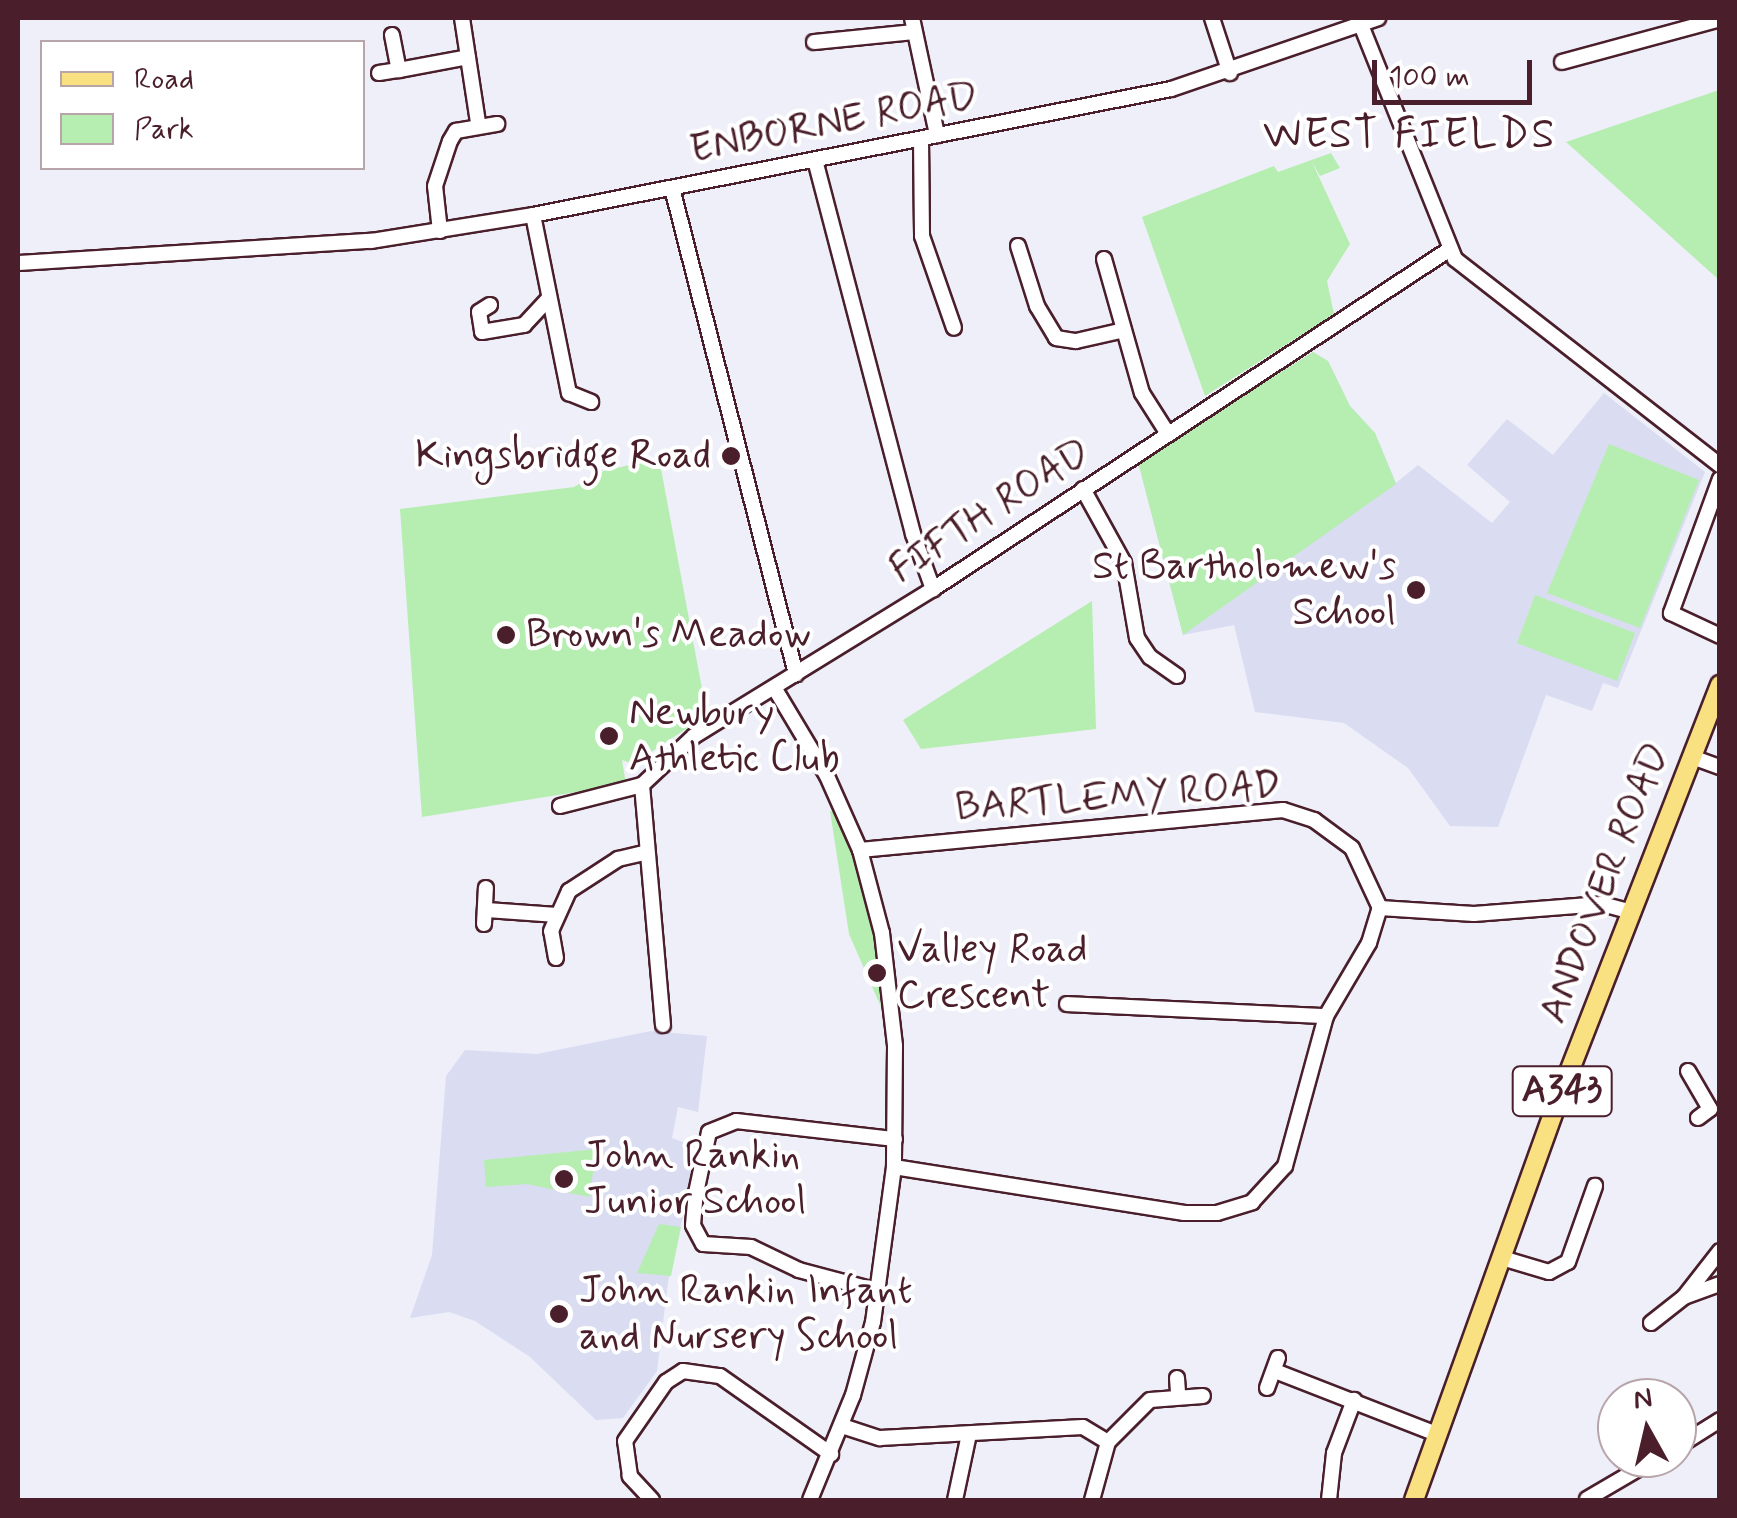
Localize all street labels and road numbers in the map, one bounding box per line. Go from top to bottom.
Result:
street label: ENBORNE ROAD [687,72,981,174]
street label: FIFTH ROAD [882,429,1098,593]
street label: ANDOVER ROAD [1530,737,1680,1029]
street label: BARTLEMY ROAD [954,762,1282,832]
road number: A343 [1510,1058,1614,1124]

